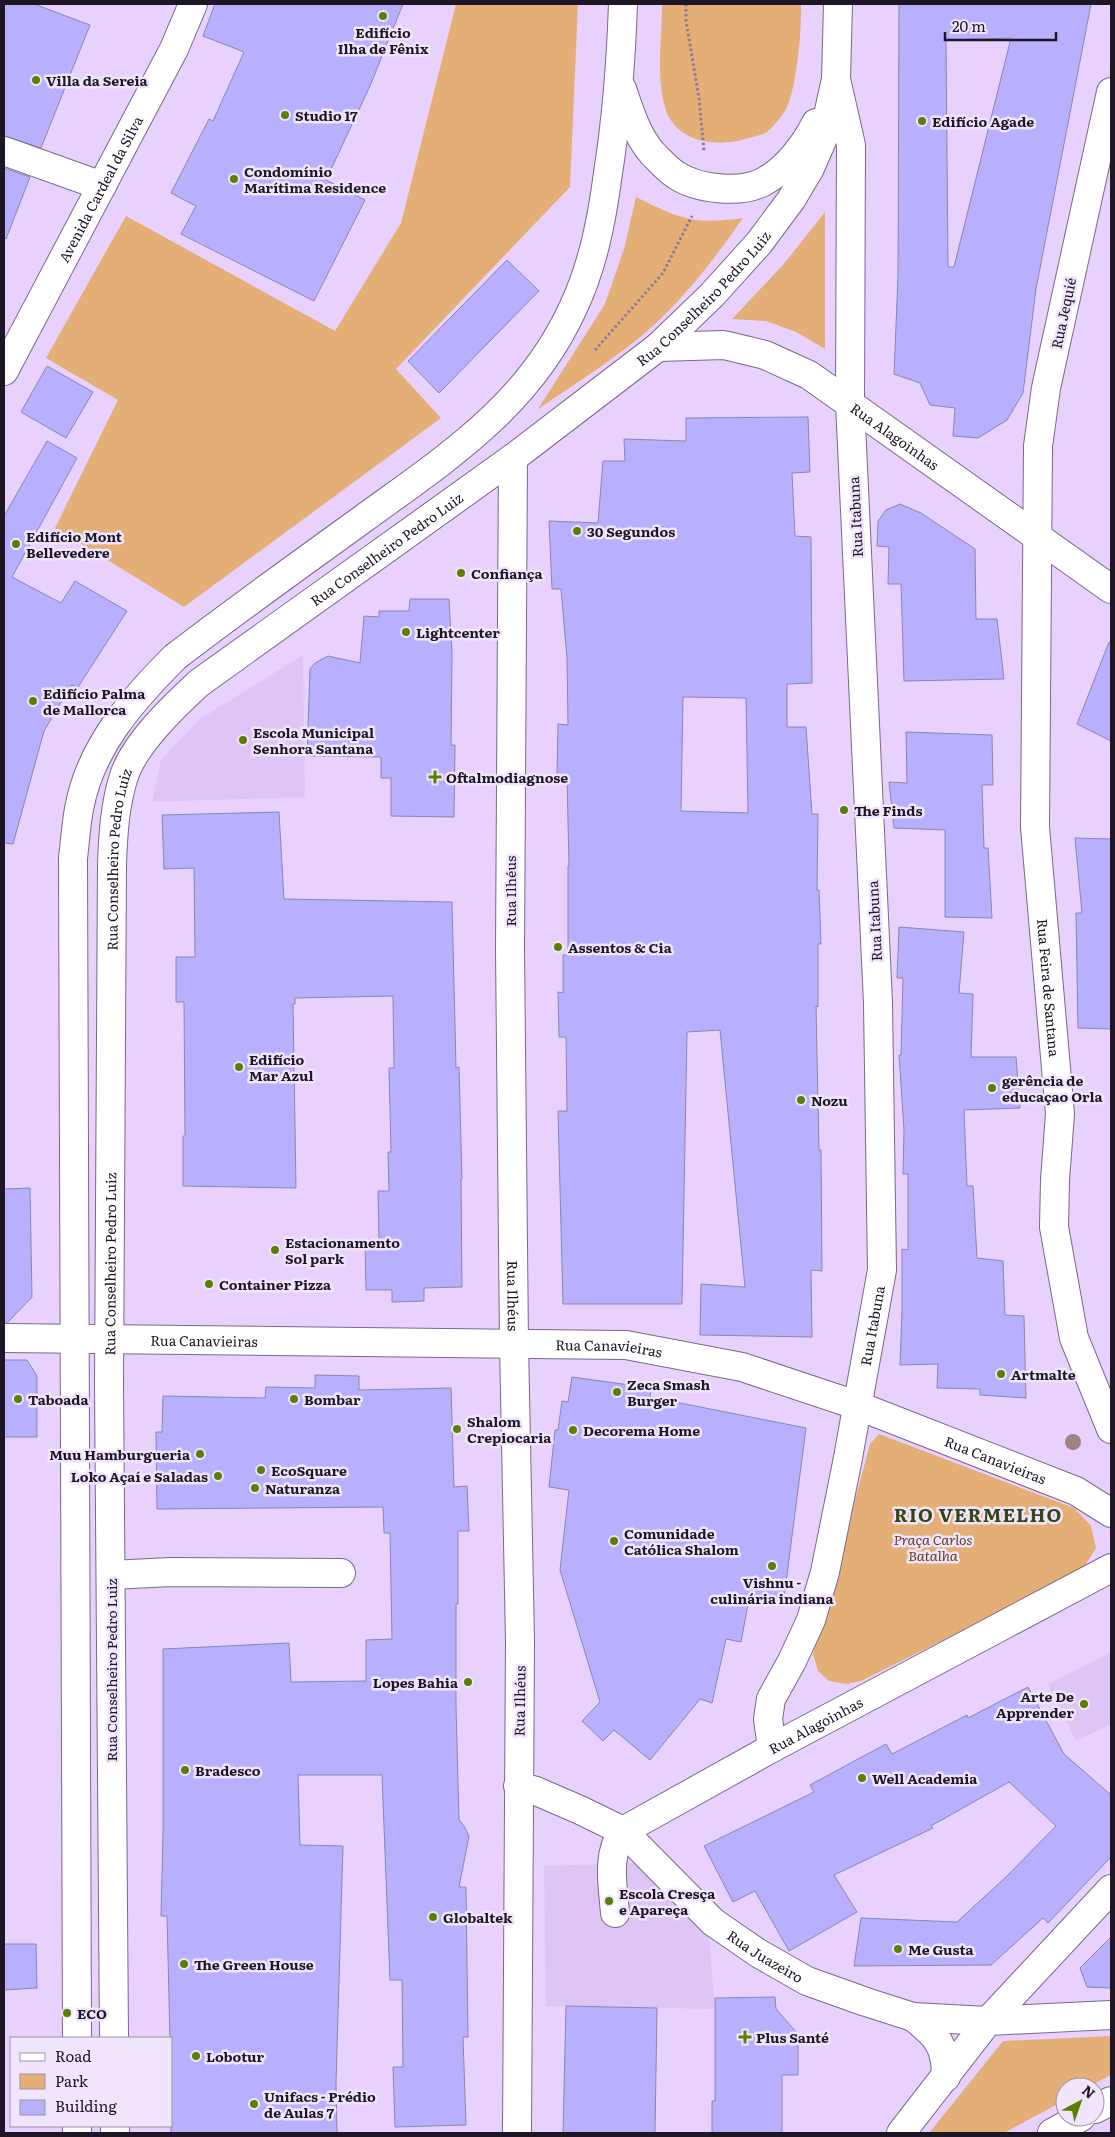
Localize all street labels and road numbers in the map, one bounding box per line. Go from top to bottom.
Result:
street label: Avenida Cardeal da Silva [53,112,147,266]
street label: Rua Conselheiro Pedro Luiz [632,226,775,370]
street label: Rua Jequié [1046,276,1080,350]
street label: Rua Alagoinhas [847,398,943,474]
street label: Rua Itabuna [843,476,867,558]
street label: Rua Conselheiro Pedro Luiz [306,487,467,610]
street label: Rua Conselheiro Pedro Luiz [101,765,136,951]
street label: Rua Ilhéus [500,856,520,926]
street label: Rua Itabuna [862,880,886,962]
street label: Rua Feira de Santana [1033,918,1065,1058]
street label: Rua Conselheiro Pedro Luiz [99,1172,120,1356]
street label: Rua Ilhéus [503,1260,524,1331]
street label: Rua Itabuna [855,1283,889,1367]
street label: Rua Canavieiras [150,1330,258,1351]
street label: Rua Canavieiras [555,1334,664,1362]
street label: Rua Canavieiras [942,1431,1049,1488]
street label: Rua Conselheiro Pedro Luiz [101,1578,121,1762]
street label: Rua Ilhéus [508,1665,530,1737]
street label: Rua Alagoinhas [765,1692,866,1758]
street label: Rua Juazeiro [723,1925,807,1987]

